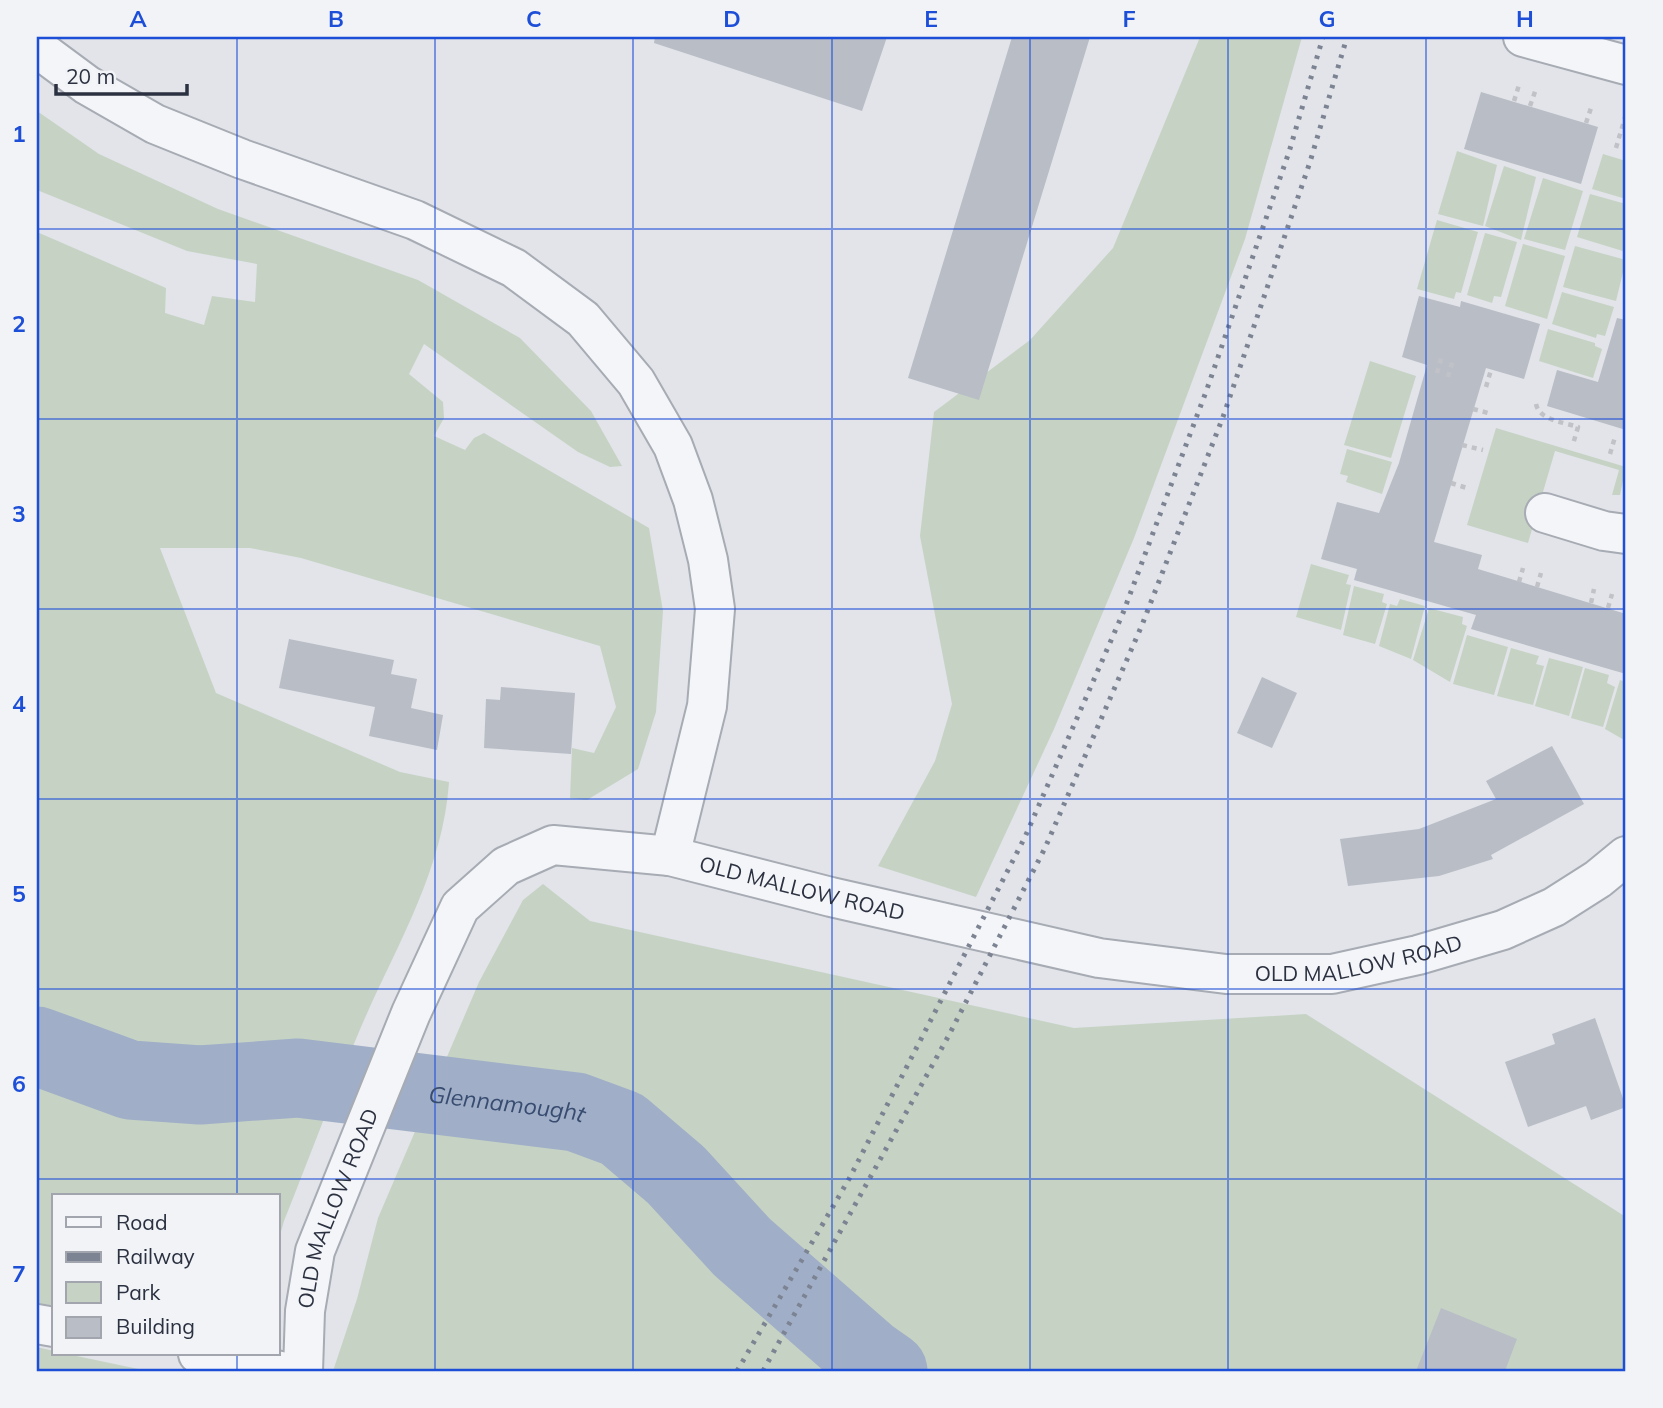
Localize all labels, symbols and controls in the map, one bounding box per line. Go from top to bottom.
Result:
text: A [129,4,147,33]
text: B [328,4,344,33]
text: C [526,4,542,33]
text: D [723,4,741,33]
text: E [924,4,938,33]
text: F [1122,4,1136,33]
text: G [1318,4,1336,33]
text: H [1516,4,1534,33]
scale bar [56,52,187,96]
text: 20 m [66,63,115,89]
text: 1 [12,119,26,148]
text: 2 [12,309,26,338]
text: 3 [12,499,26,528]
text: 4 [12,689,26,718]
street label: OLD MALLOW ROAD [697,850,908,925]
text: 5 [12,879,26,908]
street label: OLD MALLOW ROAD [1255,929,1465,986]
text: 6 [12,1069,26,1098]
water label: Glennamought [427,1079,591,1129]
street label: OLD MALLOW ROAD [292,1104,383,1310]
legend [52,1194,280,1356]
text: Road [116,1209,167,1235]
text: Railway [116,1243,195,1269]
text: 7 [12,1259,26,1288]
text: Park [116,1279,160,1305]
text: Building [116,1313,195,1339]

